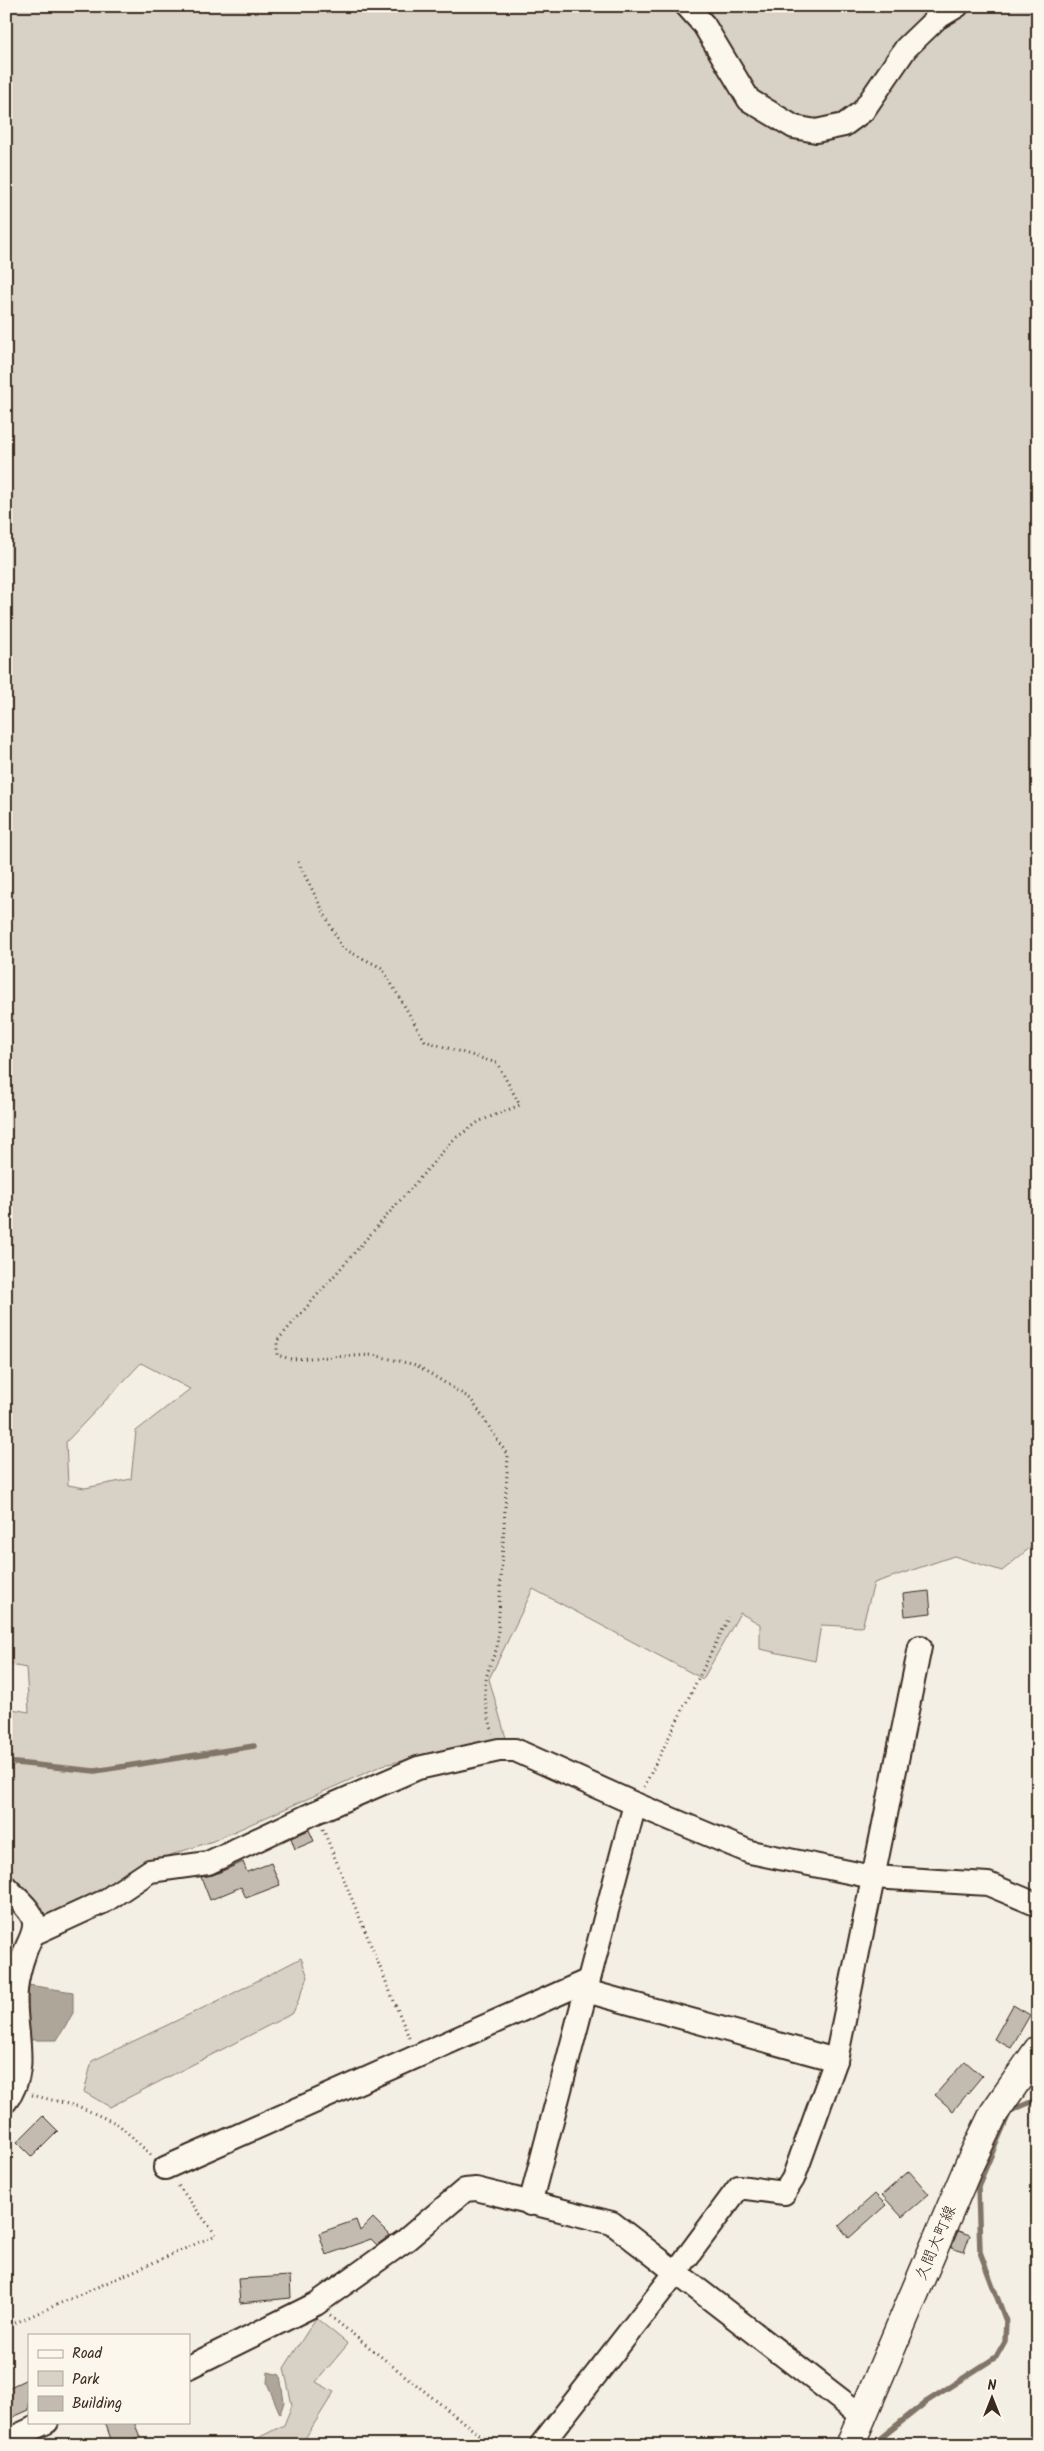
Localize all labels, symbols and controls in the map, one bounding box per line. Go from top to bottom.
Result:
street label: 久間大町線 [909,2201,963,2285]
legend [28,2334,190,2424]
text: Road [72,2342,103,2366]
text: Park [72,2368,100,2392]
north arrow [966,2374,1016,2424]
text: N [988,2375,997,2397]
text: Building [72,2392,122,2416]

